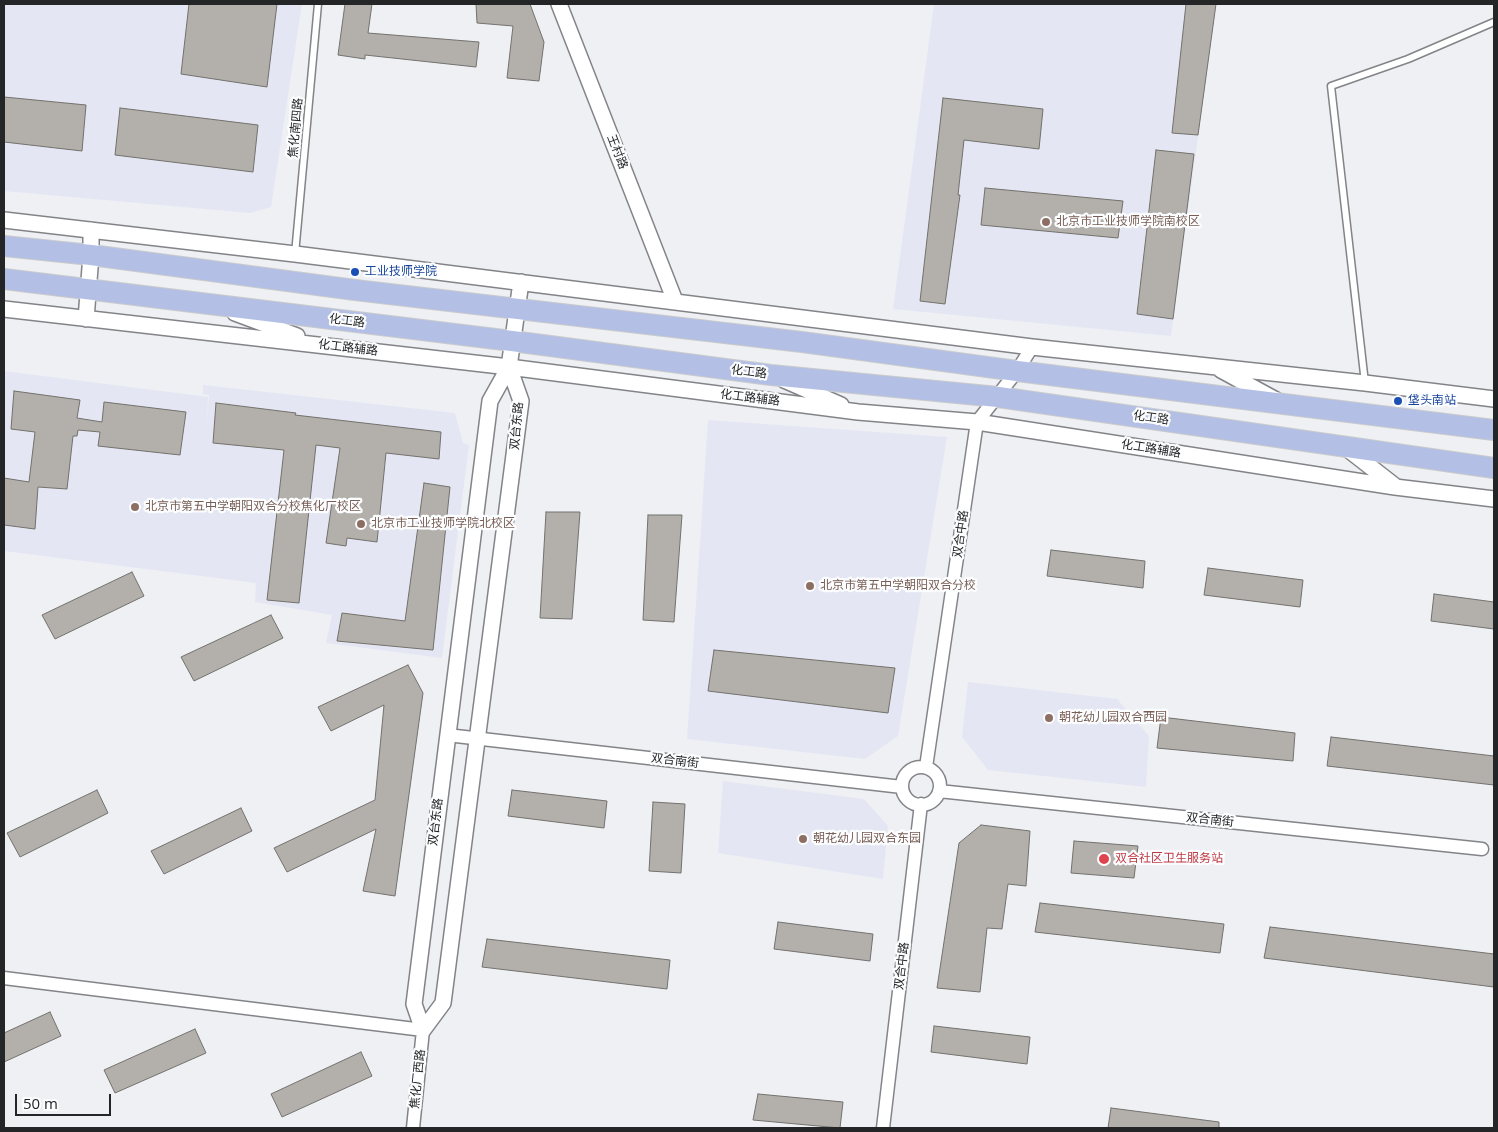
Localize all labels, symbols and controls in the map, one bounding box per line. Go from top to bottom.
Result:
street label: 焦化南四路 [286,97,306,159]
street label: 王村路 [604,133,630,171]
place label: 北京市工业技师学院南校区 [1056,215,1200,229]
marker: 北京市工业技师学院南校区 [1040,216,1052,228]
place label: 工业技师学院 [365,265,437,279]
marker: 工业技师学院 [349,266,361,278]
street label: 化工路 [328,312,366,330]
street label: 化工路辅路 [317,337,379,359]
street label: 化工路 [730,363,768,381]
street label: 化工路辅路 [719,387,781,409]
place label: 垡头南站 [1408,394,1456,408]
marker: 垡头南站 [1392,395,1404,407]
street label: 双台东路 [508,401,526,451]
street label: 化工路 [1132,408,1170,428]
street label: 化工路辅路 [1120,437,1182,461]
place label: 北京市第五中学朝阳双合分校焦化厂校区 [145,500,361,514]
marker: 北京市第五中学朝阳双合分校焦化厂校区 [129,501,141,513]
street label: 双合中路 [951,509,971,559]
place label: 北京市工业技师学院北校区 [371,517,515,531]
marker: 北京市工业技师学院北校区 [355,518,367,530]
place label: 北京市第五中学朝阳双合分校 [820,579,976,593]
marker: 北京市第五中学朝阳双合分校 [804,580,816,592]
place label: 朝花幼儿园双合西园 [1059,711,1167,725]
marker: 朝花幼儿园双合西园 [1043,712,1055,724]
street label: 双合南街 [650,751,700,771]
street label: 双台东路 [426,797,446,847]
street label: 双合南街 [1185,810,1235,830]
place label: 朝花幼儿园双合东园 [813,832,921,846]
marker: 朝花幼儿园双合东园 [797,833,809,845]
marker: 双合社区卫生服务站 [1097,852,1111,866]
place label: 双合社区卫生服务站 [1115,852,1223,866]
street label: 双合中路 [892,941,912,991]
street label: 焦化厂西路 [408,1048,428,1110]
scale bar [18,1084,114,1116]
text: 50 m [23,1093,58,1113]

